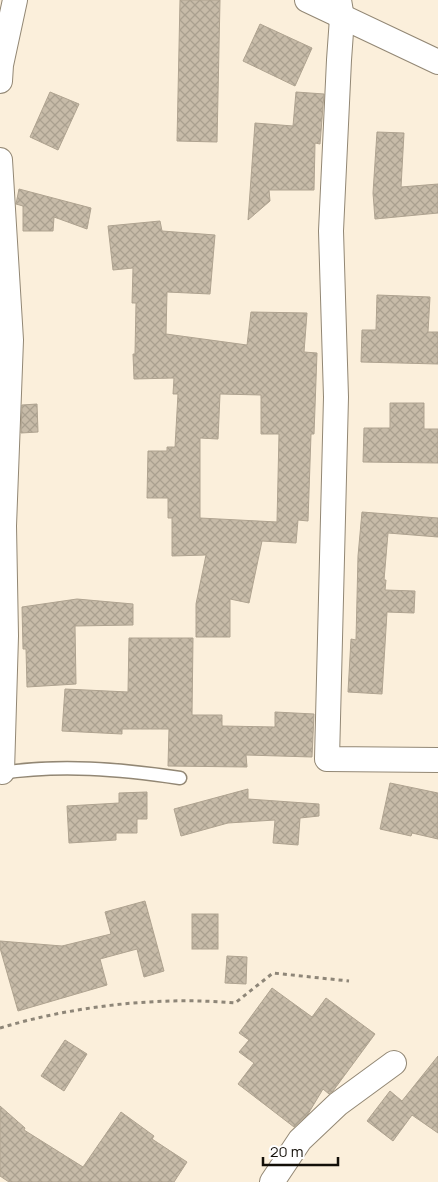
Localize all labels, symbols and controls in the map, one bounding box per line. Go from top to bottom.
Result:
scale bar [263,1134,338,1166]
text: 20 m [270,1141,303,1162]

